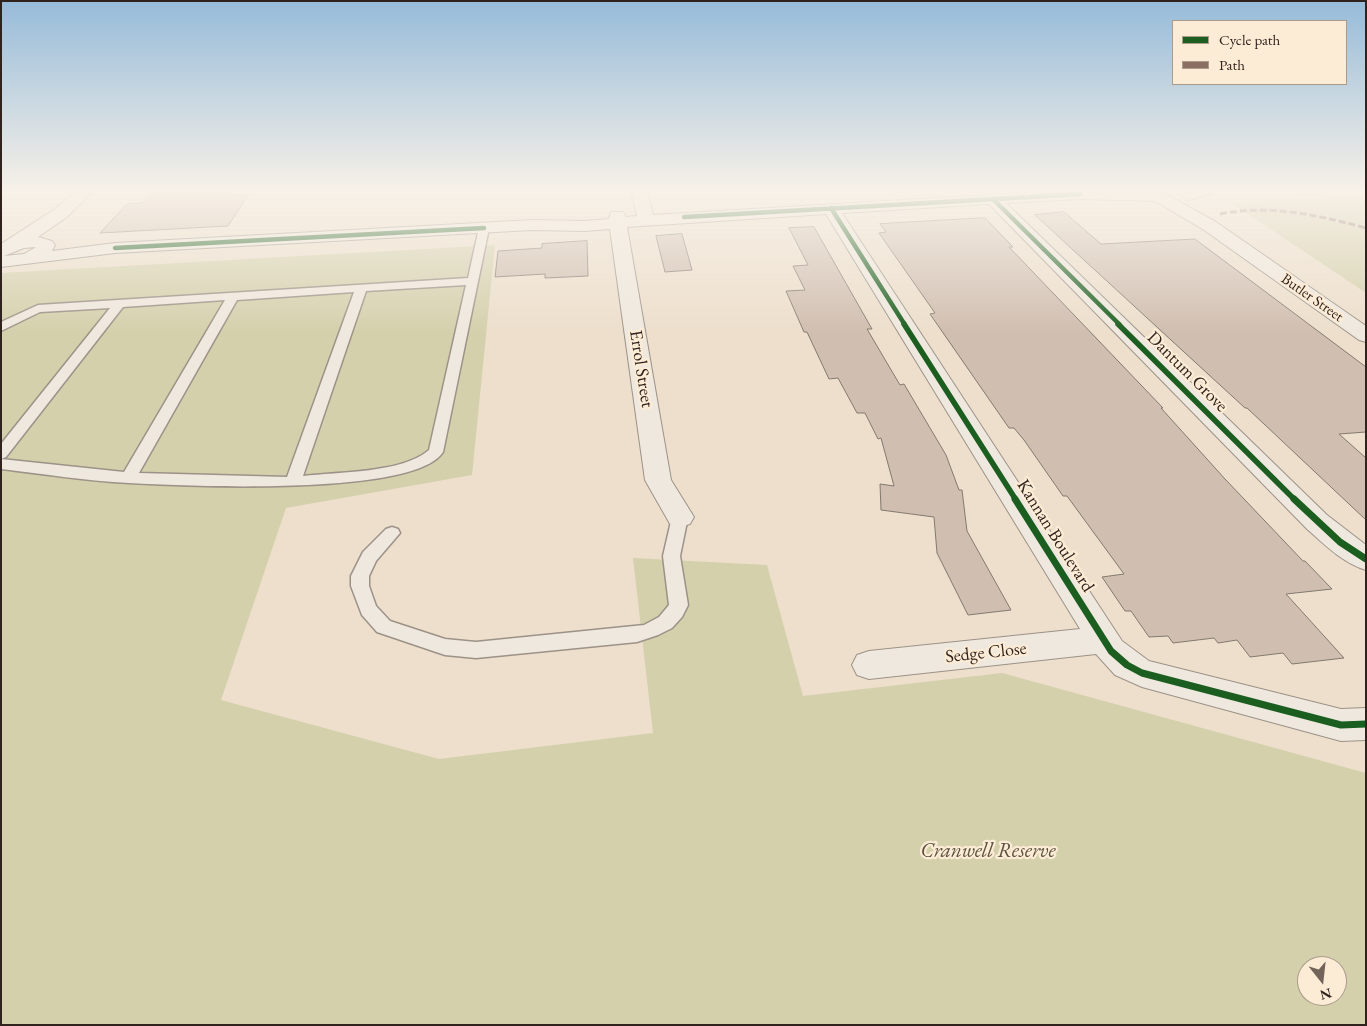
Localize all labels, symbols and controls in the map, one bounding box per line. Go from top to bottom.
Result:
legend [1172,20,1347,85]
text: Cycle path [1219,30,1280,49]
text: Path [1219,55,1245,74]
street label: Butler Street [1277,270,1347,326]
street label: Dantum Grove [1142,327,1232,417]
street label: Errol Street [624,329,658,409]
street label: Kannan Boulevard [1012,476,1098,596]
street label: Sedge Close [944,638,1028,668]
park label: Cranwell Reserve [920,838,1056,864]
north arrow [1297,956,1347,1006]
text: N [1318,984,1334,1005]

